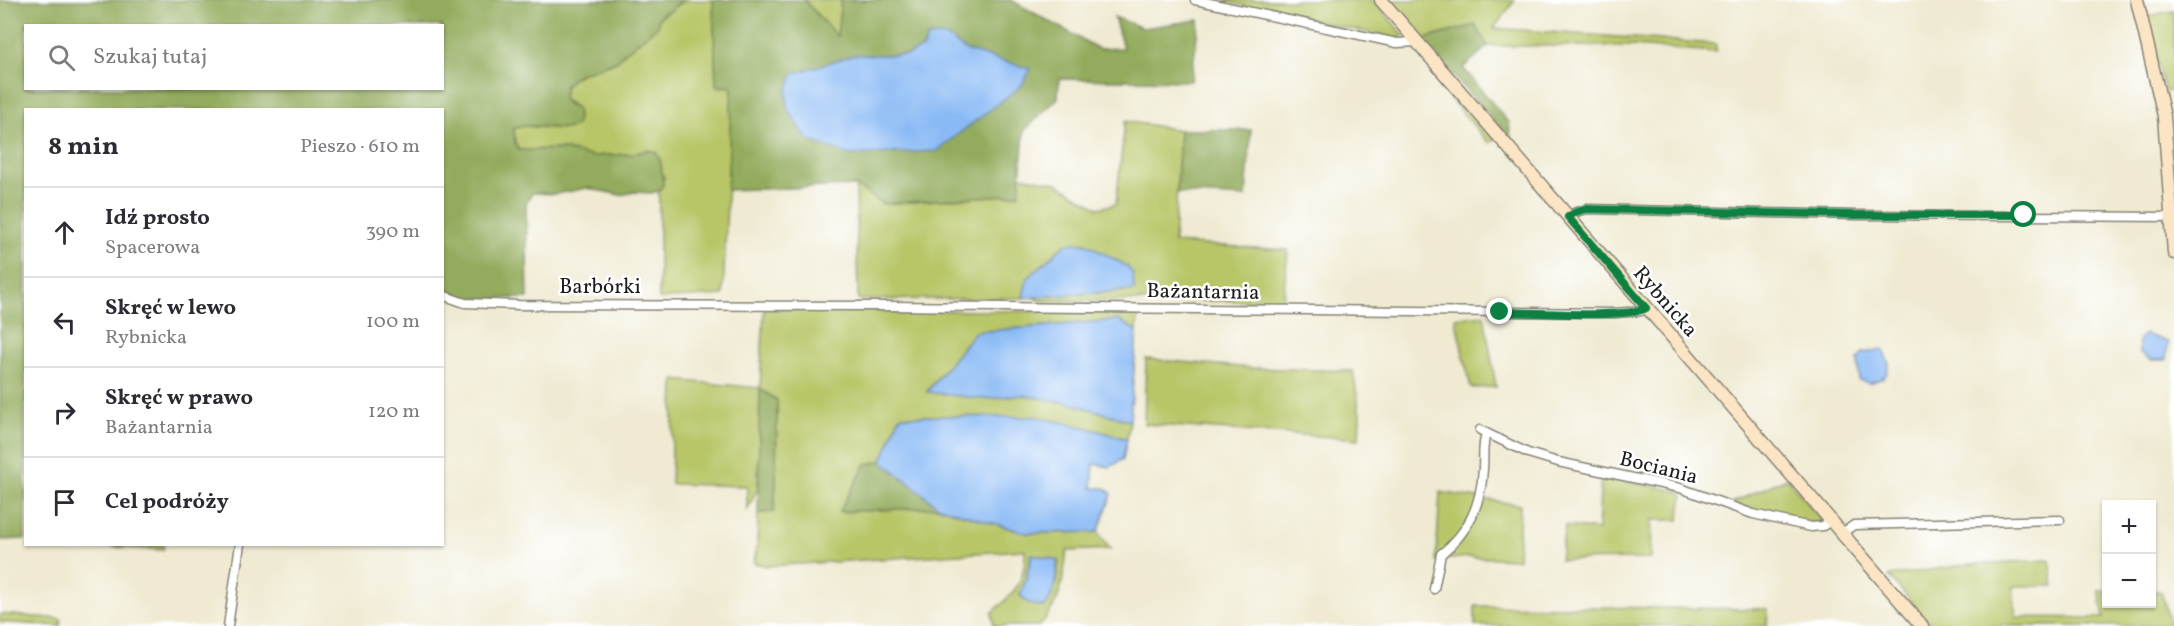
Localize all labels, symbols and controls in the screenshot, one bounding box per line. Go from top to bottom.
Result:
search box [24,24,444,90]
icon: search [45,41,78,74]
text: Szukaj tutaj [93,42,207,73]
text: 8 min [48,129,119,165]
text: Pieszo · 610 m [300,133,420,161]
route start [2010,201,2036,227]
text: Idź prosto [105,203,210,234]
icon: ahead [48,216,81,249]
text: 390 m [366,218,420,246]
text: Spacerowa [105,234,200,262]
street label: Rybnicka [1626,260,1704,344]
street label: Barbórki [559,273,641,302]
street label: Bażantarnia [1146,277,1260,308]
text: Skręć w lewo [105,293,236,324]
route end [1486,298,1512,324]
icon: left [48,306,81,339]
text: 100 m [366,308,420,336]
text: Rybnicka [105,324,187,352]
text: Skręć w prawo [105,383,253,414]
icon: right [48,396,81,429]
text: 120 m [368,398,420,426]
text: Bażantarnia [105,414,213,442]
street label: Bociania [1616,445,1701,492]
icon: arrive [48,486,81,519]
text: Cel podróży [105,487,229,518]
map controls [2102,500,2156,608]
button: + [2102,500,2156,554]
button: − [2102,554,2156,608]

